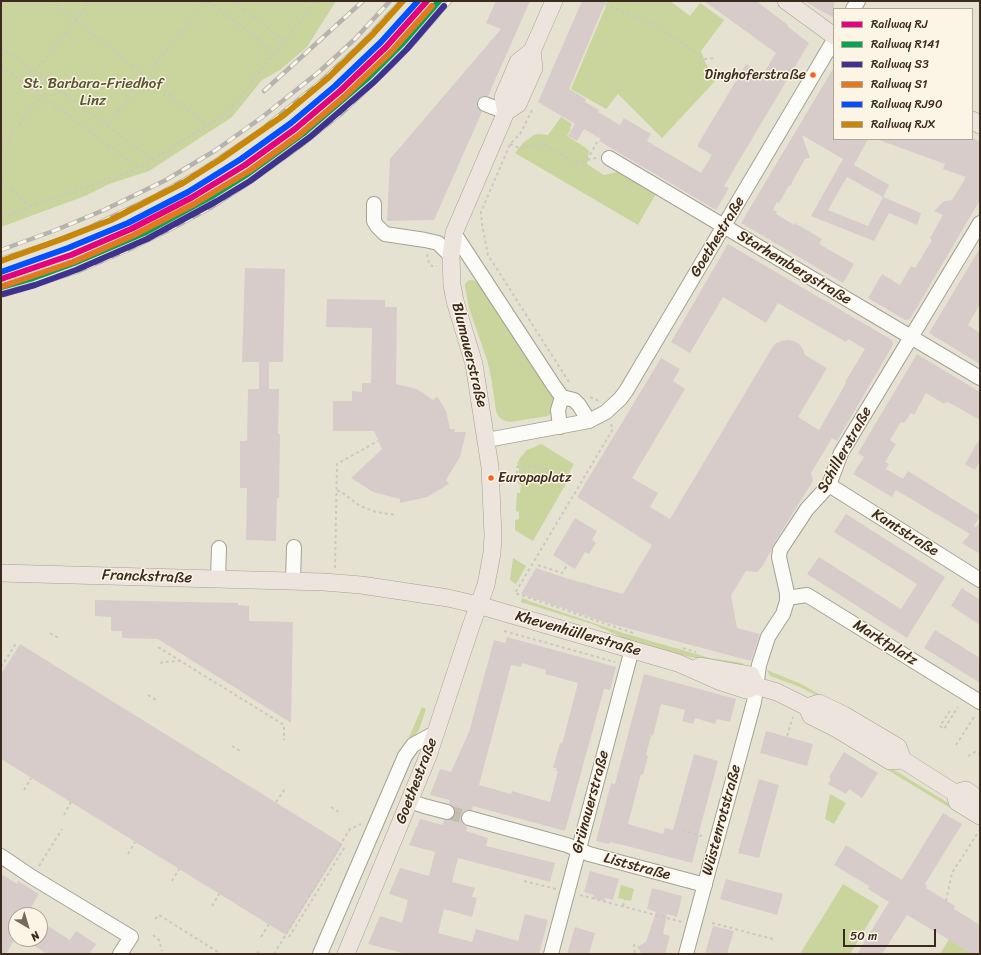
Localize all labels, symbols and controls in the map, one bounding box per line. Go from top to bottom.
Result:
legend [833,8,973,140]
text: Railway RJ [871,13,928,35]
text: Railway R141 [871,33,940,55]
text: Railway S3 [871,53,929,75]
place label: Dinghoferstraße [705,67,806,83]
marker: Dinghoferstraße [808,70,818,80]
text: Railway S1 [871,73,927,95]
park label: St. Barbara-Friedhof Linz [23,75,163,110]
text: Railway RJ90 [871,93,943,115]
text: Railway RJX [871,113,935,135]
street label: Goethestraße [687,193,749,281]
street label: Starhembergstraße [733,227,855,309]
street label: Blumauerstraße [447,301,491,409]
street label: Schillerstraße [814,404,876,496]
place label: Europaplatz [498,470,572,486]
marker: Europaplatz [486,473,496,483]
street label: Kantstraße [868,505,942,561]
street label: Franckstraße [102,566,192,588]
street label: Khevenhüllerstraße [513,607,643,661]
street label: Marktplatz [849,616,921,670]
street label: Goethestraße [392,735,442,827]
street label: Grünauerstraße [569,749,613,855]
street label: Wüstenrotstraße [699,763,745,877]
street label: Liststraße [602,849,672,885]
north arrow [8,907,48,947]
scale bar [845,921,938,947]
text: 50 m [850,925,877,947]
text: N [26,926,44,946]

